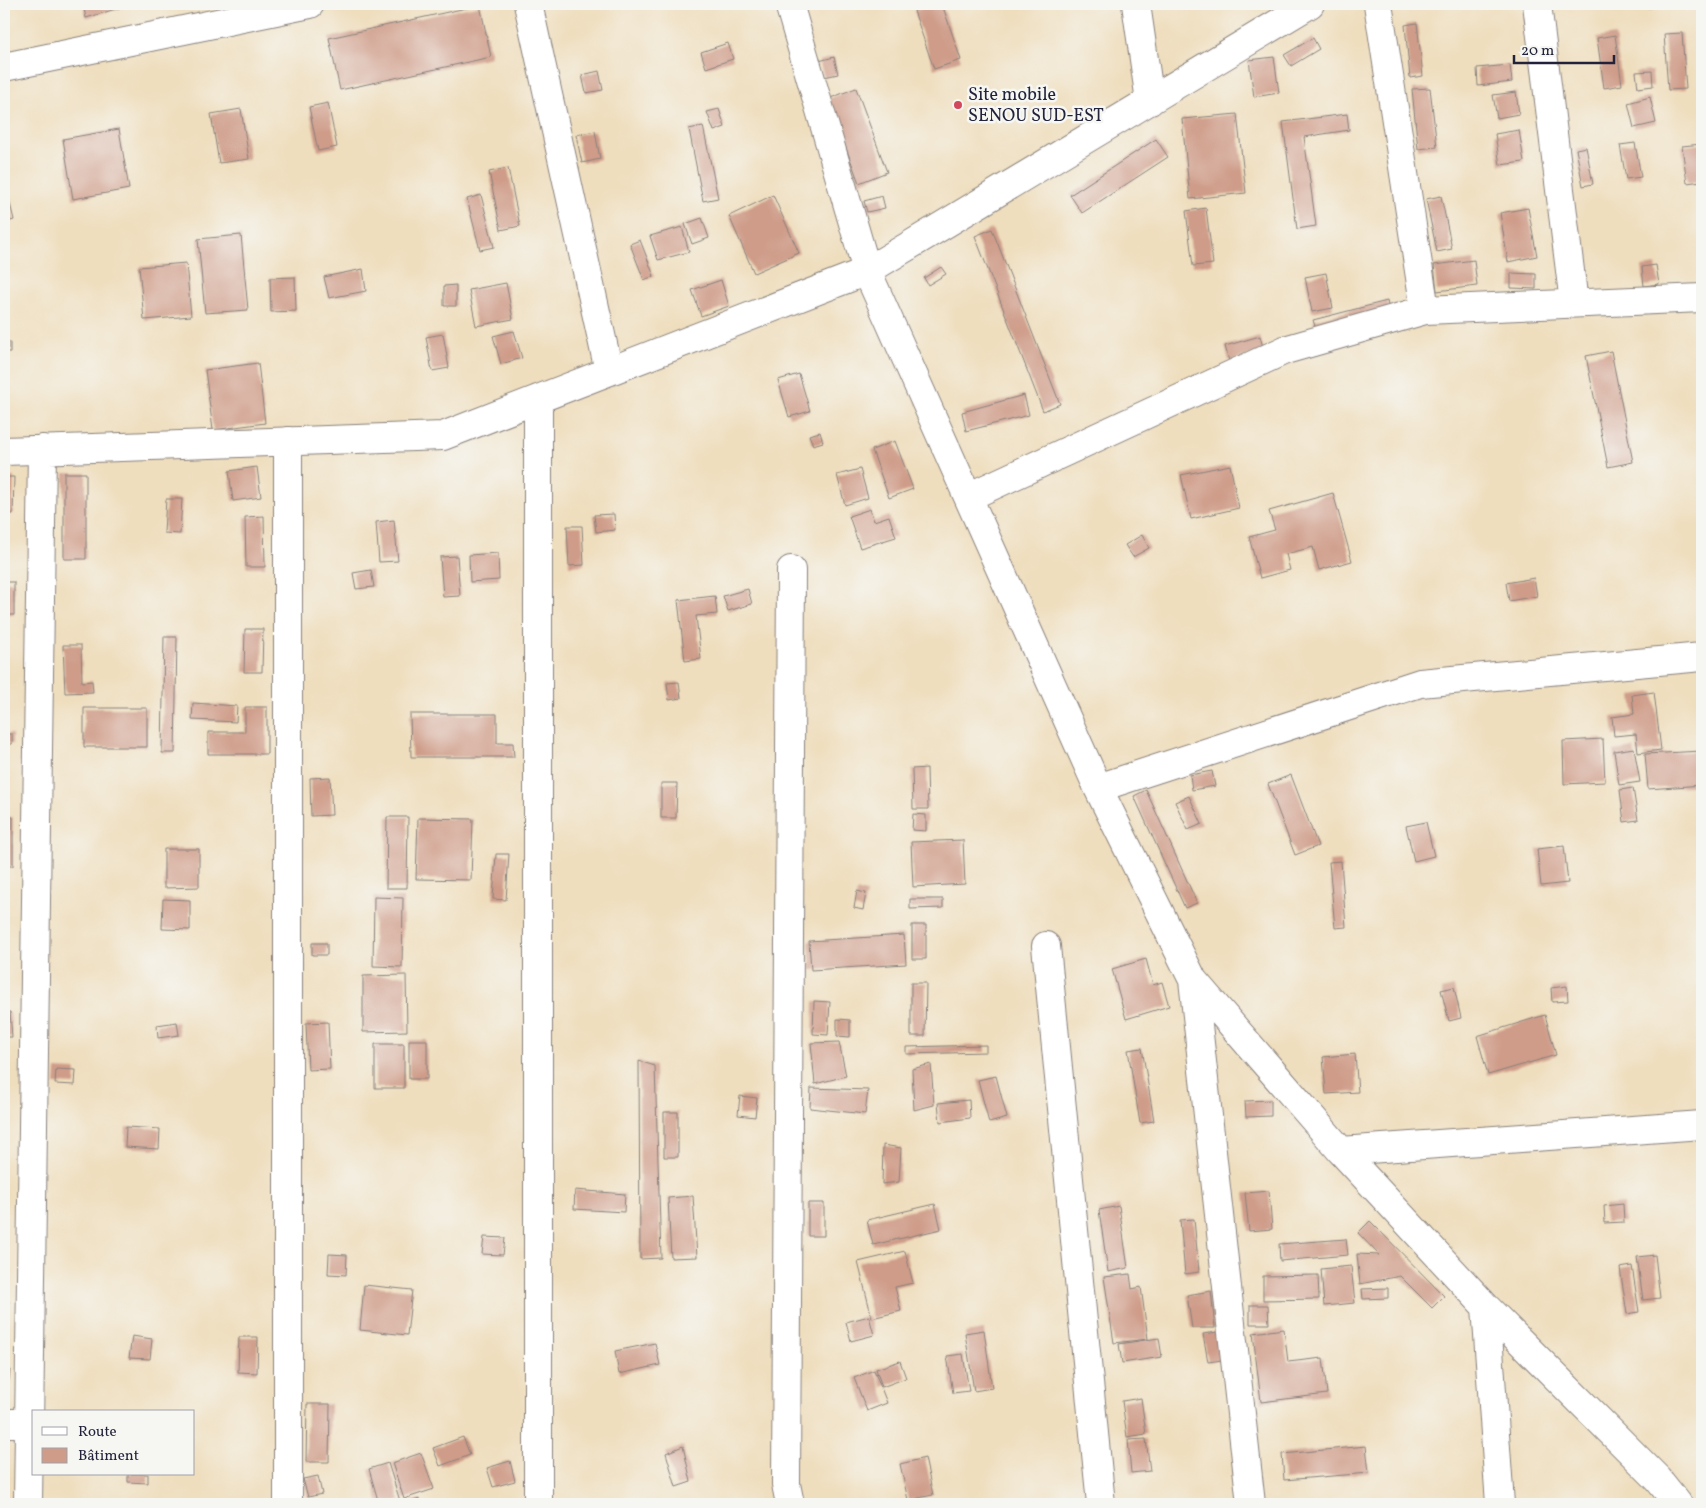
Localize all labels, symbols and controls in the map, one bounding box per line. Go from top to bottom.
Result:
scale bar [1514,32,1614,64]
text: 20 m [1521,41,1554,62]
place label: Site mobile SENOU SUD-EST [968,83,1104,129]
marker: Site mobile SENOU SUD-EST [952,99,964,111]
legend [32,1410,195,1476]
text: Route [78,1422,117,1443]
text: Bâtiment [78,1446,139,1467]

